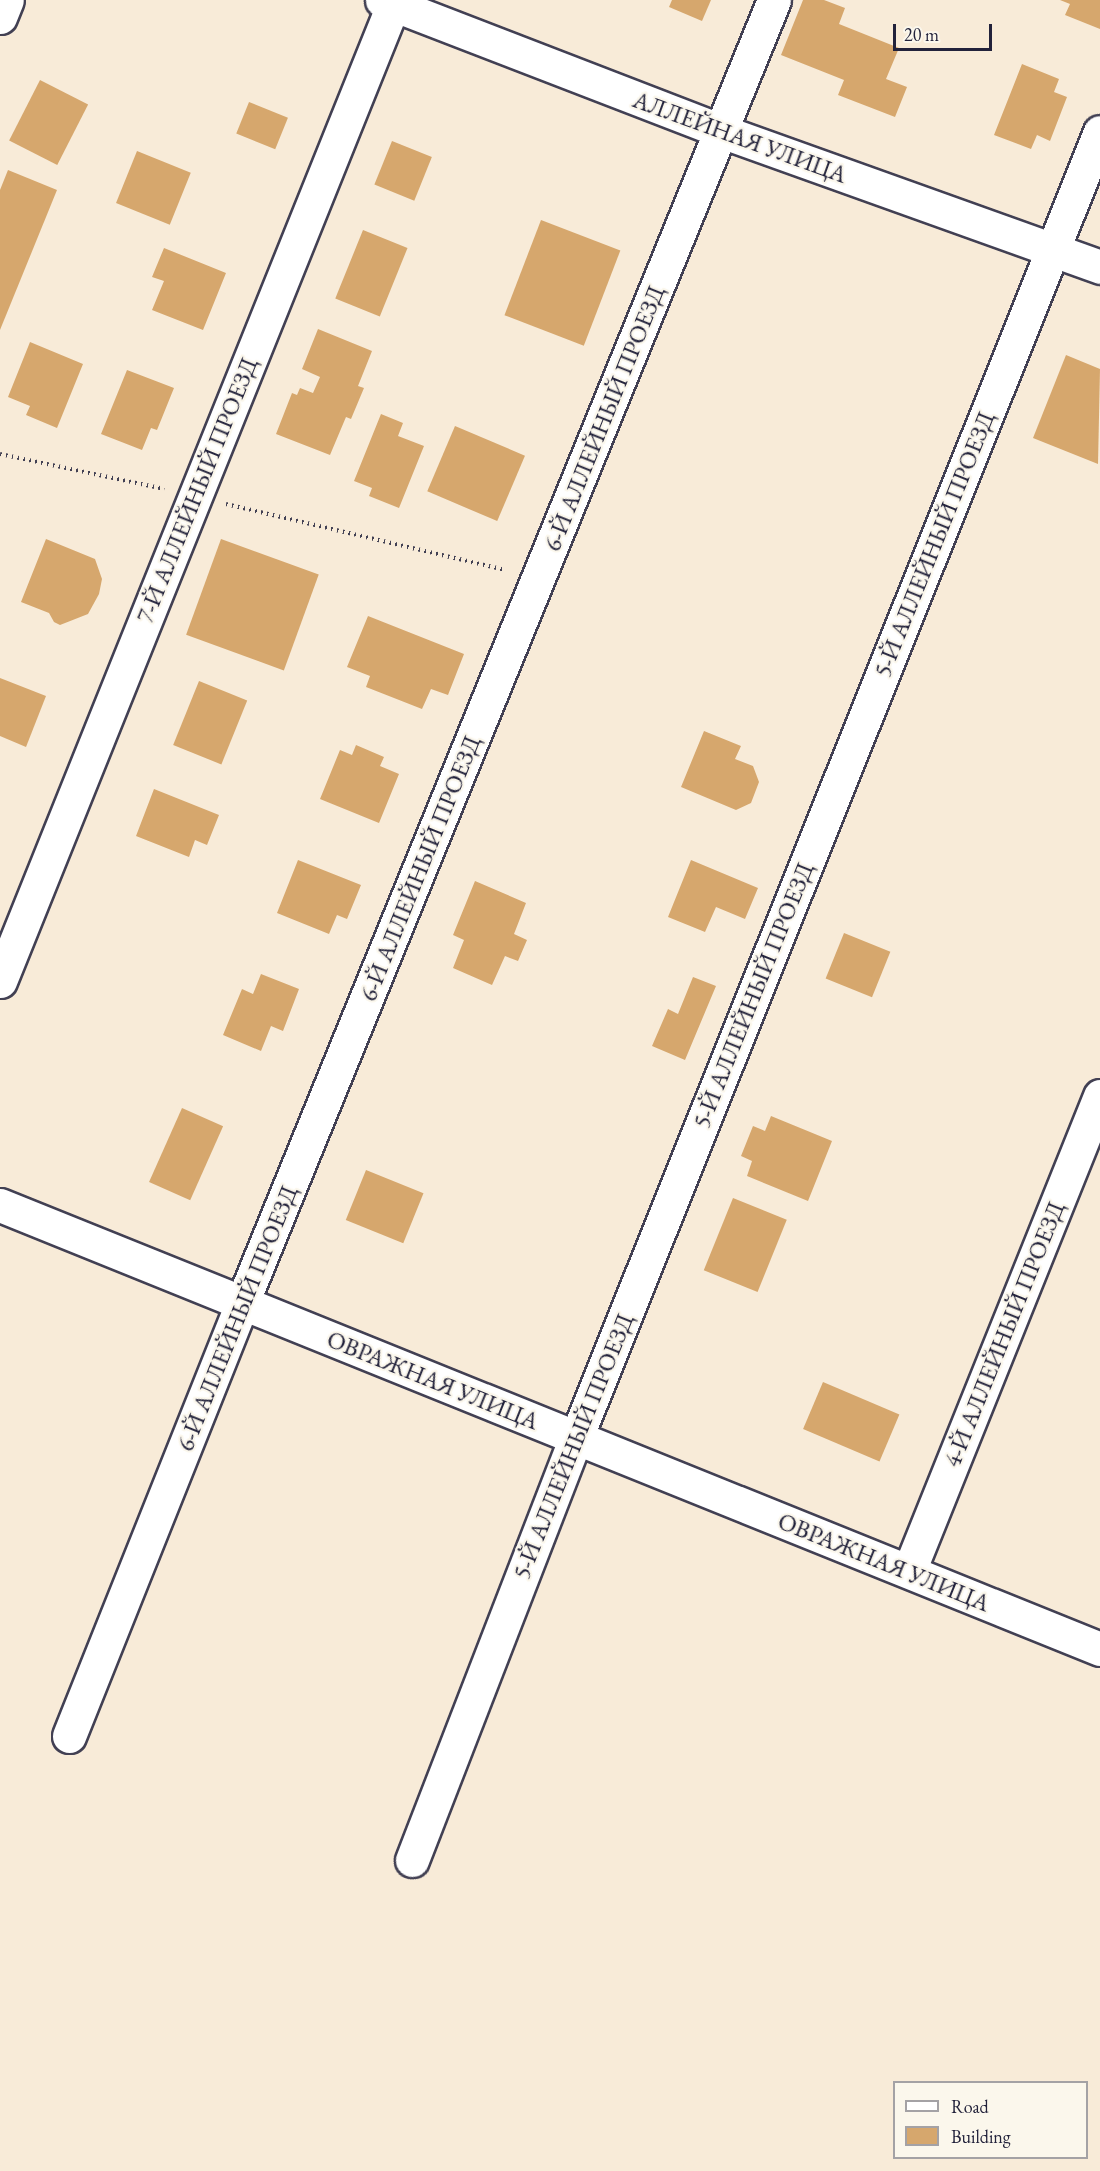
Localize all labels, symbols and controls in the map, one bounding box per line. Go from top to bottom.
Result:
scale bar [896,12,995,50]
text: 20 m [904,23,939,46]
street label: АЛЛЕЙНАЯ УЛИЦА [629,85,851,189]
street label: 6-Й АЛЛЕЙНЫЙ ПРОЕЗД [537,281,671,555]
street label: 7-Й АЛЛЕЙНЫЙ ПРОЕЗД [130,353,264,627]
street label: 5-Й АЛЛЕЙНЫЙ ПРОЕЗД [867,407,1001,681]
street label: 6-Й АЛЛЕЙНЫЙ ПРОЕЗД [353,731,487,1005]
street label: 5-Й АЛЛЕЙНЫЙ ПРОЕЗД [686,858,820,1132]
street label: 6-Й АЛЛЕЙНЫЙ ПРОЕЗД [170,1181,304,1455]
street label: 4-Й АЛЛЕЙНЫЙ ПРОЕЗД [937,1197,1071,1471]
street label: 5-Й АЛЛЕЙНЫЙ ПРОЕЗД [506,1309,640,1583]
street label: ОВРАЖНАЯ УЛИЦА [323,1324,543,1436]
street label: ОВРАЖНАЯ УЛИЦА [774,1506,994,1618]
legend [893,2081,1088,2159]
text: Road [951,2095,989,2118]
text: Building [951,2125,1011,2148]

